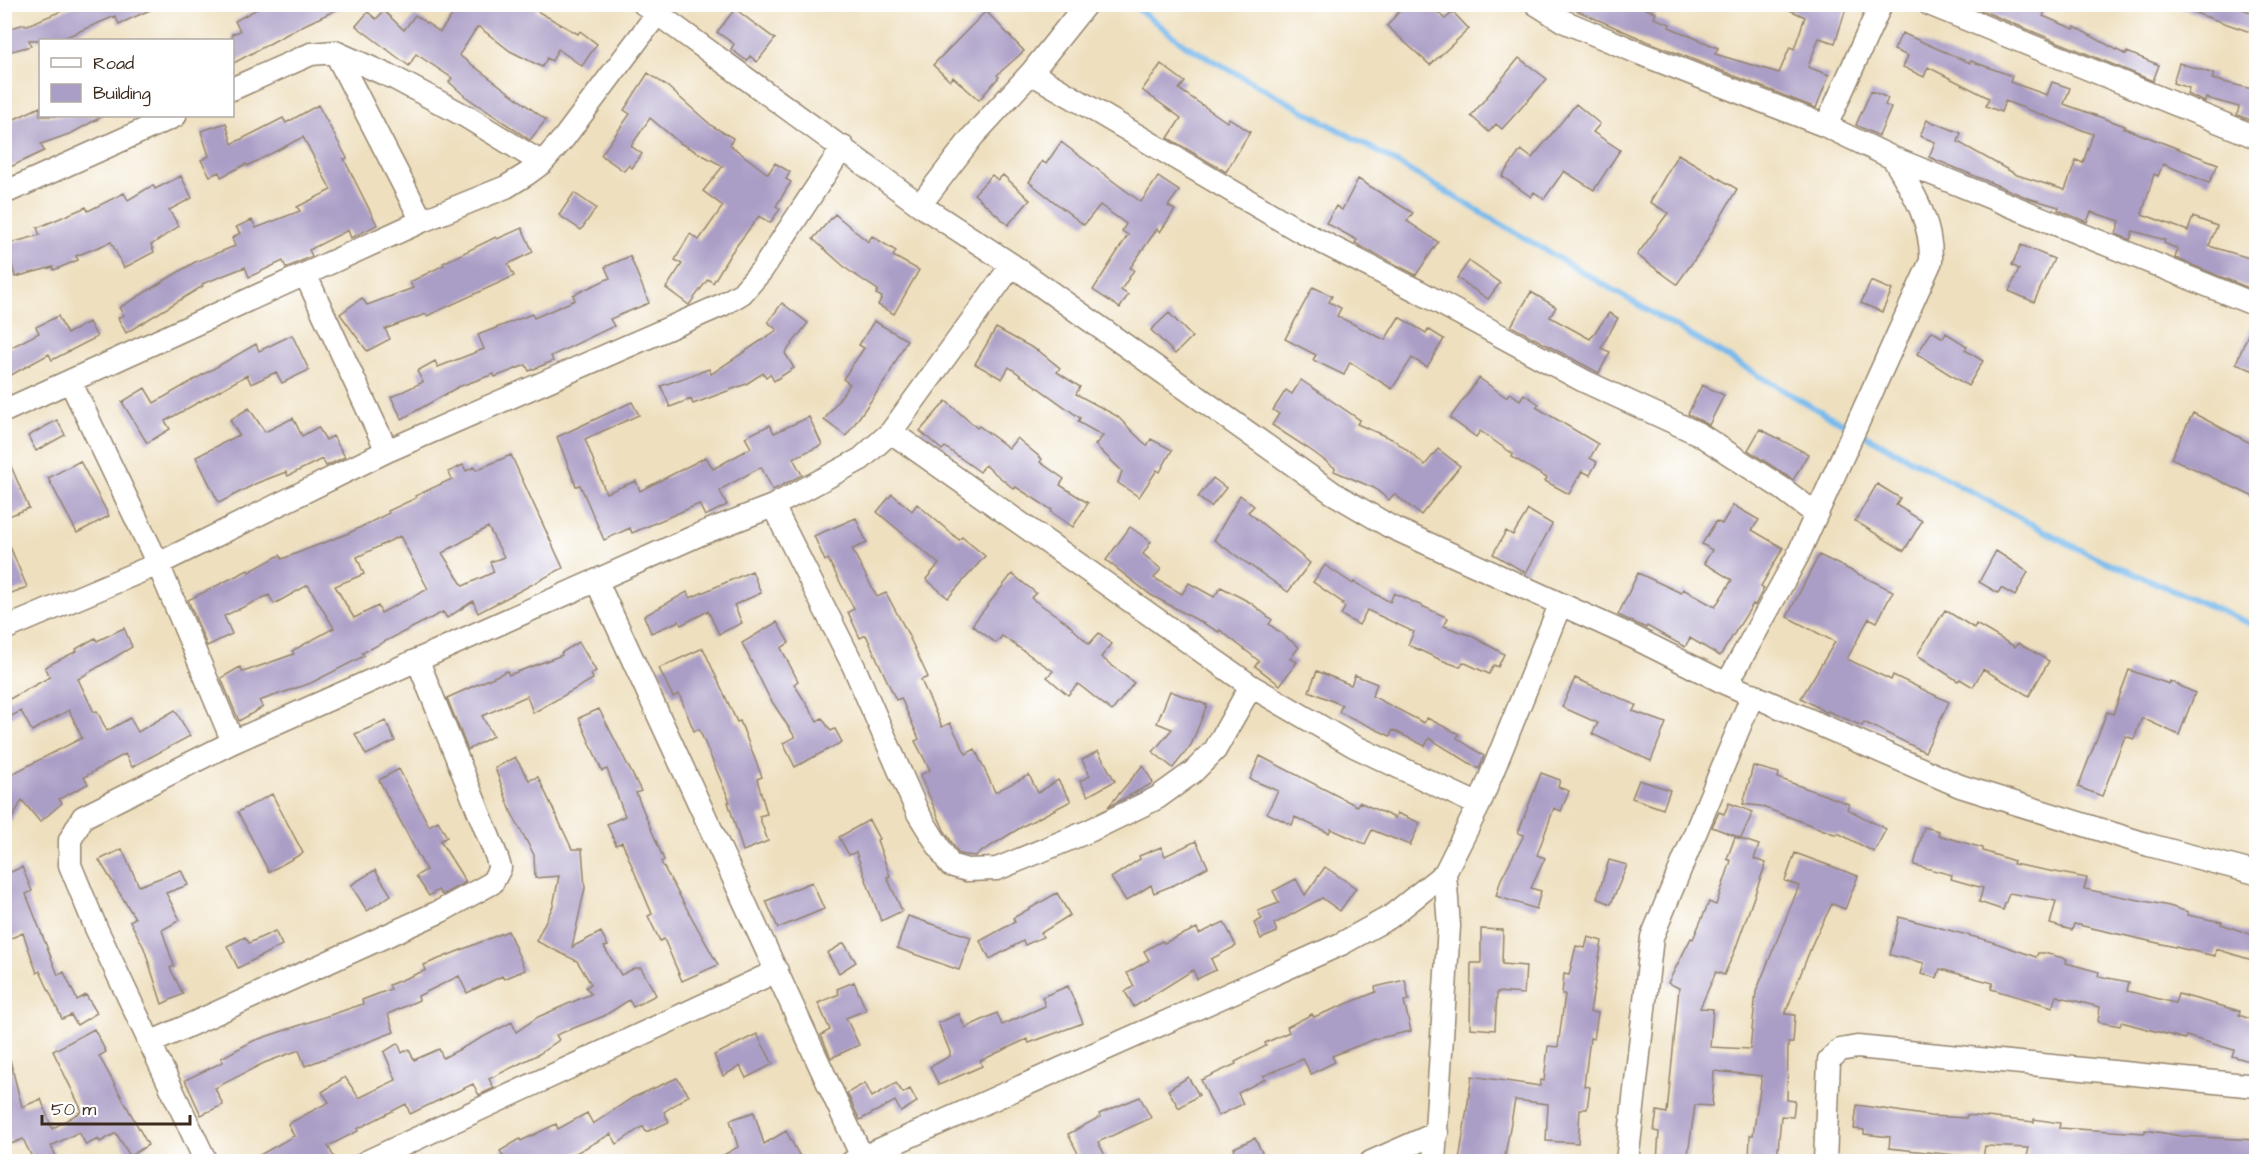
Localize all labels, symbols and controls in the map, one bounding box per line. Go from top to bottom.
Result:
legend [39,39,234,117]
text: Road [93,51,134,76]
text: Building [93,81,151,107]
scale bar [42,1088,190,1126]
text: 50 m [51,1097,96,1122]

